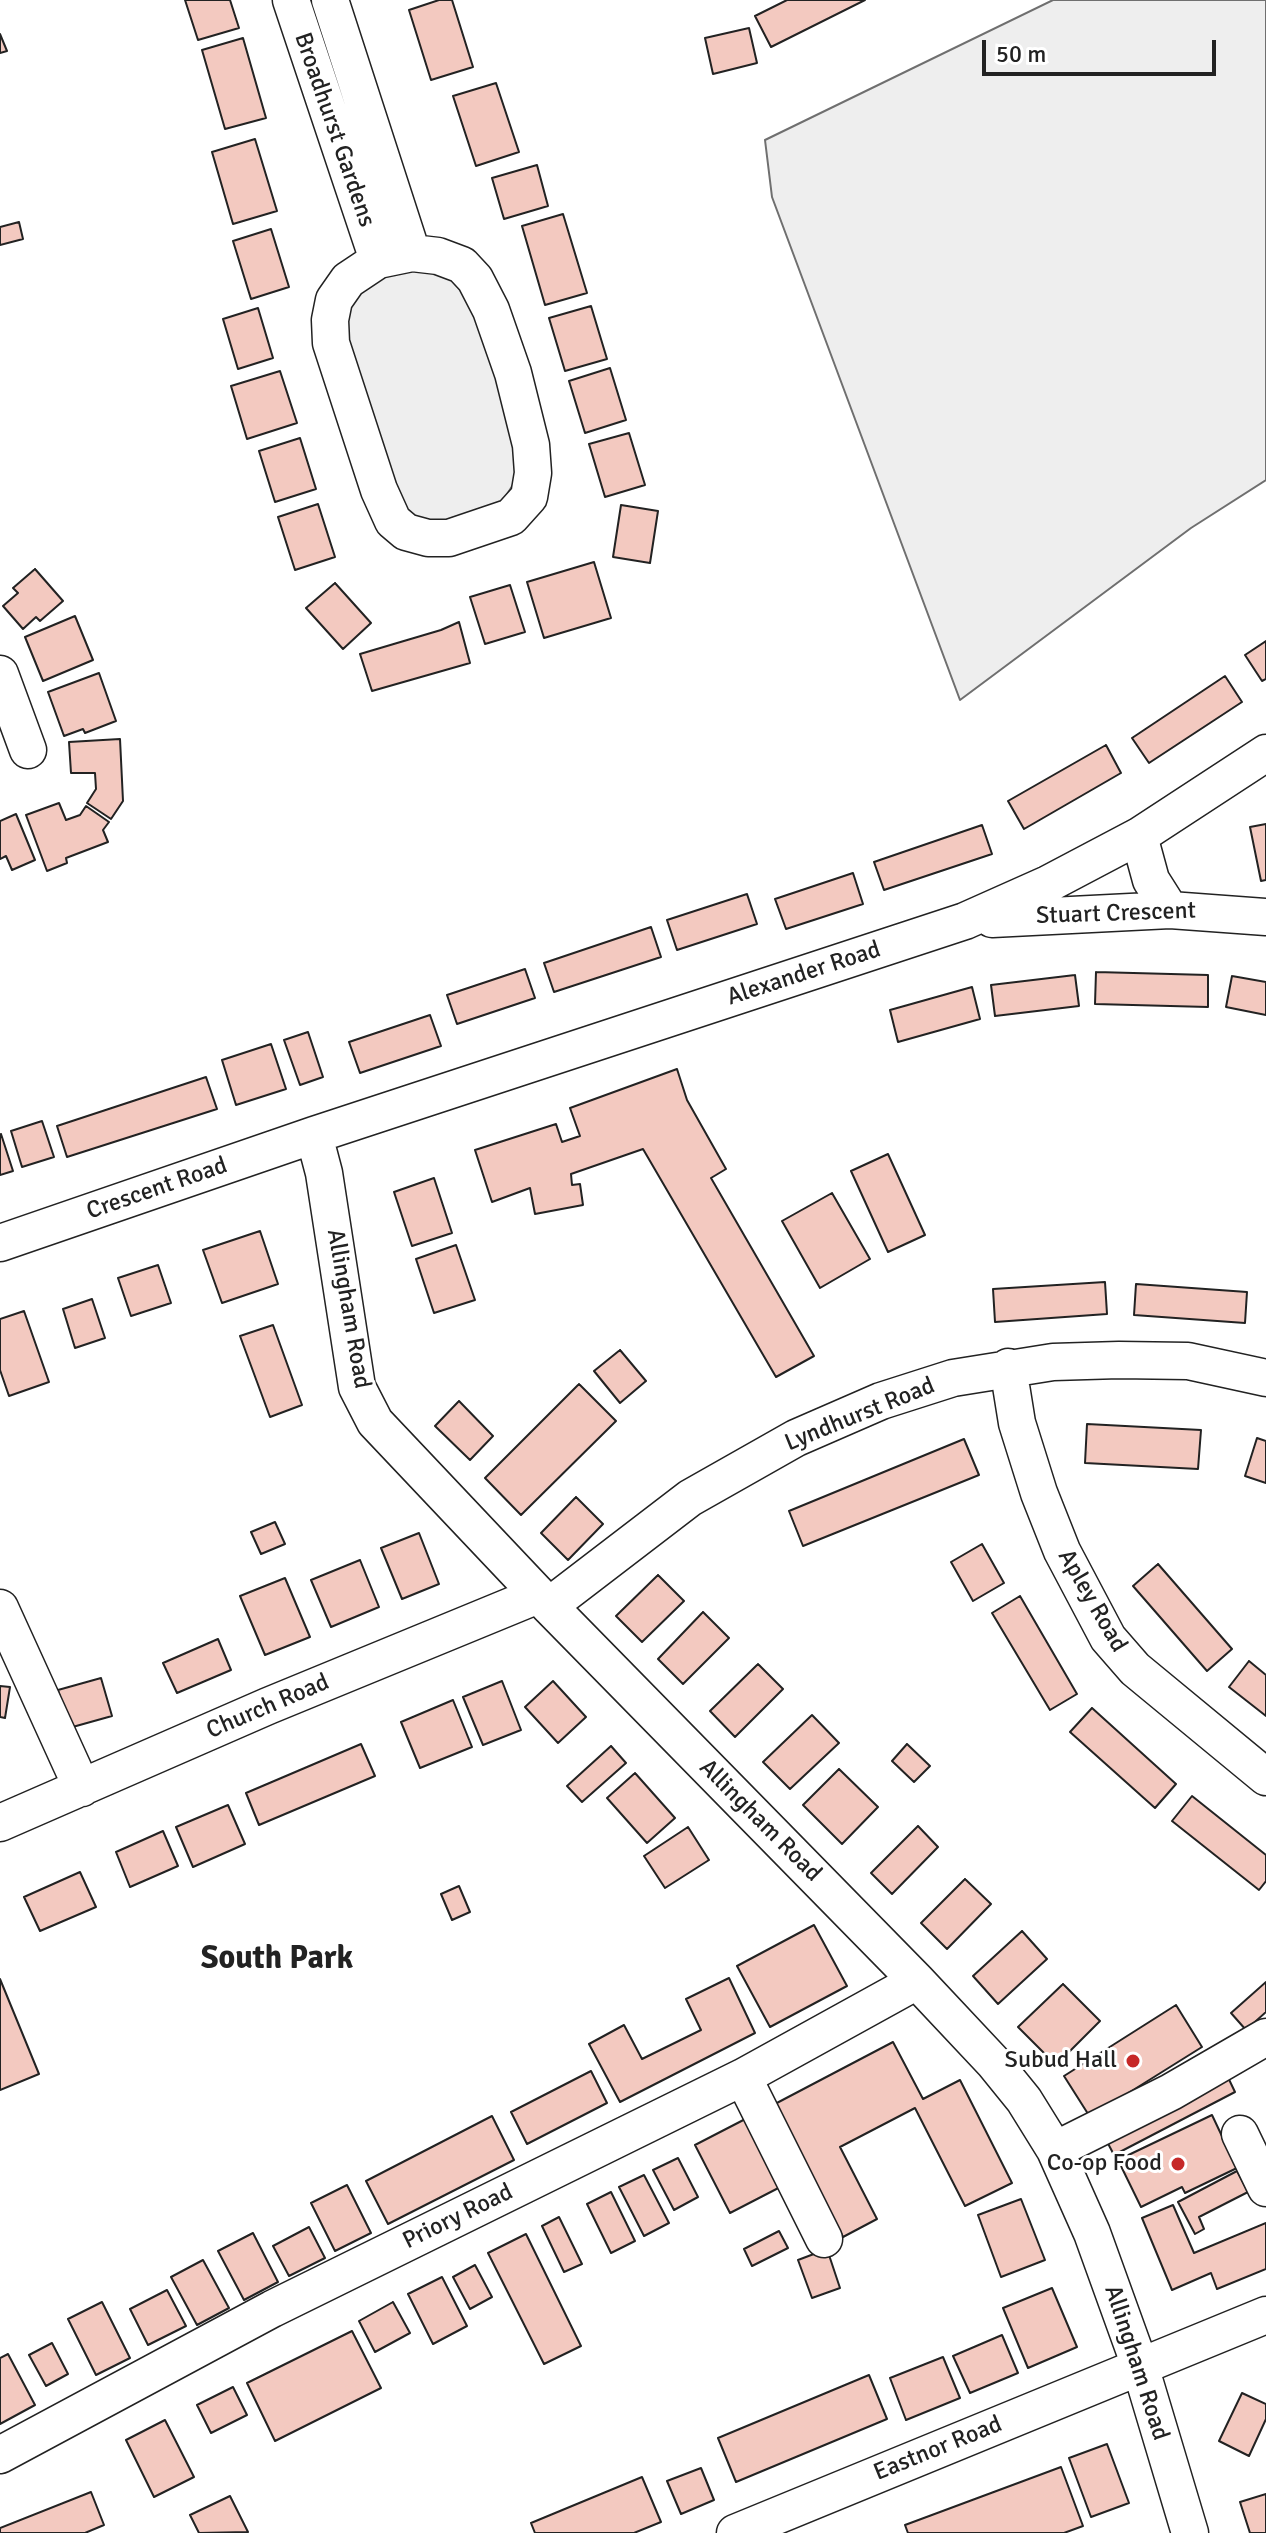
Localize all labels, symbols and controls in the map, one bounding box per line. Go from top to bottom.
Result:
scale bar [986,24,1220,74]
street label: Broadhurst Gardens [287,29,381,231]
text: 50 m [996,39,1046,69]
street label: Stuart Crescent [1035,897,1197,931]
street label: Alexander Road [724,936,884,1012]
street label: Crescent Road [83,1151,231,1227]
street label: Allingham Road [320,1227,376,1391]
street label: Lyndhurst Road [781,1372,939,1458]
street label: Apley Road [1051,1545,1133,1657]
street label: Church Road [203,1668,333,1746]
street label: Allingham Road [693,1754,827,1888]
district label: South Park [201,1941,353,1979]
place label: Subud Hall [1005,2047,1117,2075]
marker: Subud Hall [1124,2052,1142,2070]
place label: Co-op Food [1047,2150,1162,2178]
marker: Co-op Food [1169,2155,1187,2173]
street label: Priory Road [398,2178,518,2256]
street label: Allingham Road [1097,2282,1175,2444]
street label: Eastnor Road [870,2410,1006,2488]

